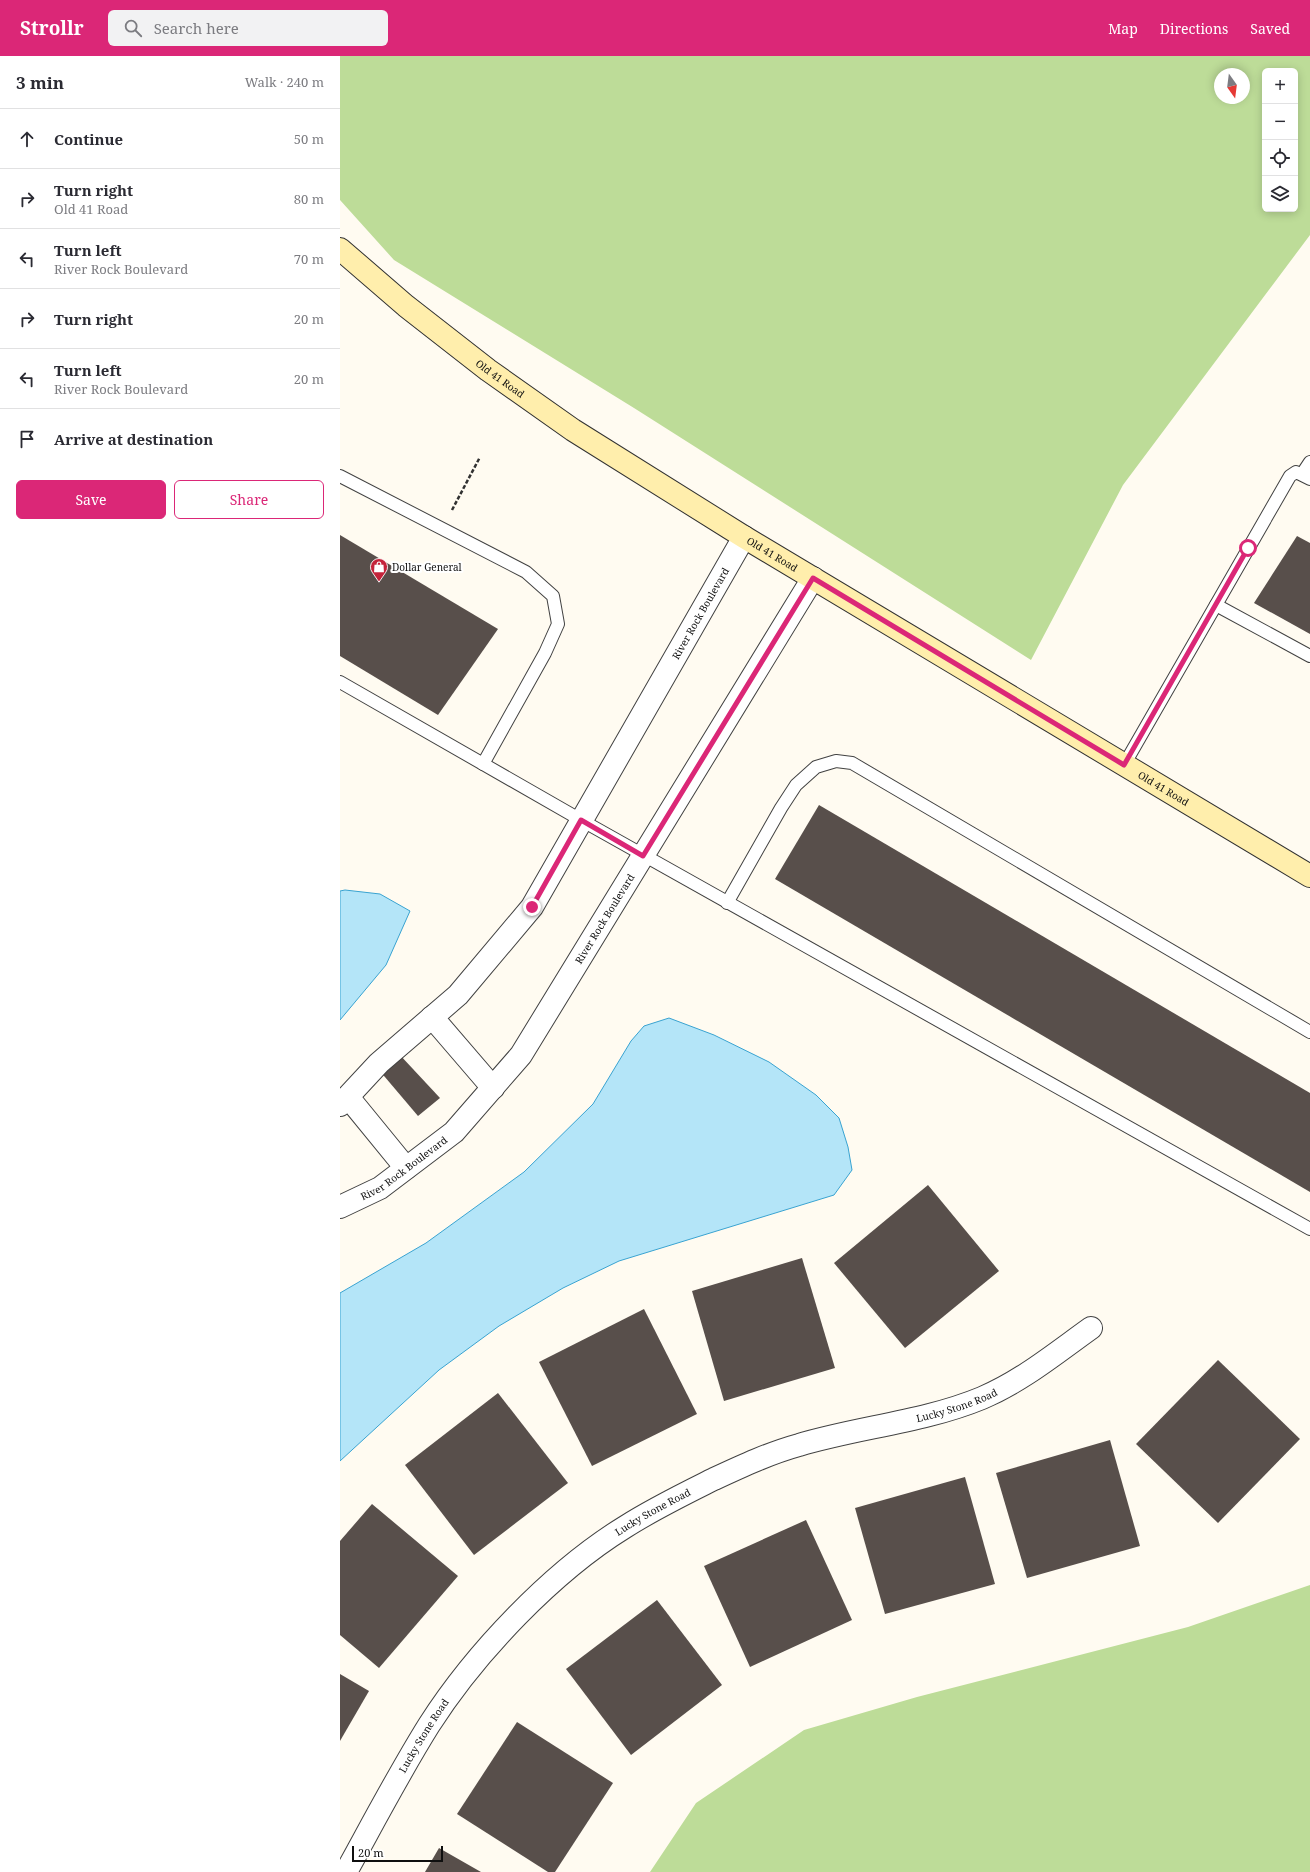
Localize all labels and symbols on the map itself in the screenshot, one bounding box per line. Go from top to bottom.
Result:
north arrow [1214,68,1250,104]
street label: Old 41 Road [473,356,527,401]
street label: Old 41 Road [744,533,800,575]
route start [1239,539,1257,557]
shop icon: Dollar General [369,557,389,582]
place label: Dollar General [392,560,462,574]
street label: River Rock Boulevard [668,565,732,662]
street label: Old 41 Road [1135,768,1192,809]
street label: River Rock Boulevard [571,871,637,966]
route end [523,898,541,916]
street label: River Rock Boulevard [358,1133,450,1203]
street label: Lucky Stone Road [915,1385,1000,1425]
street label: Lucky Stone Road [612,1485,693,1539]
street label: Lucky Stone Road [395,1696,452,1775]
scale bar [352,1844,443,1863]

